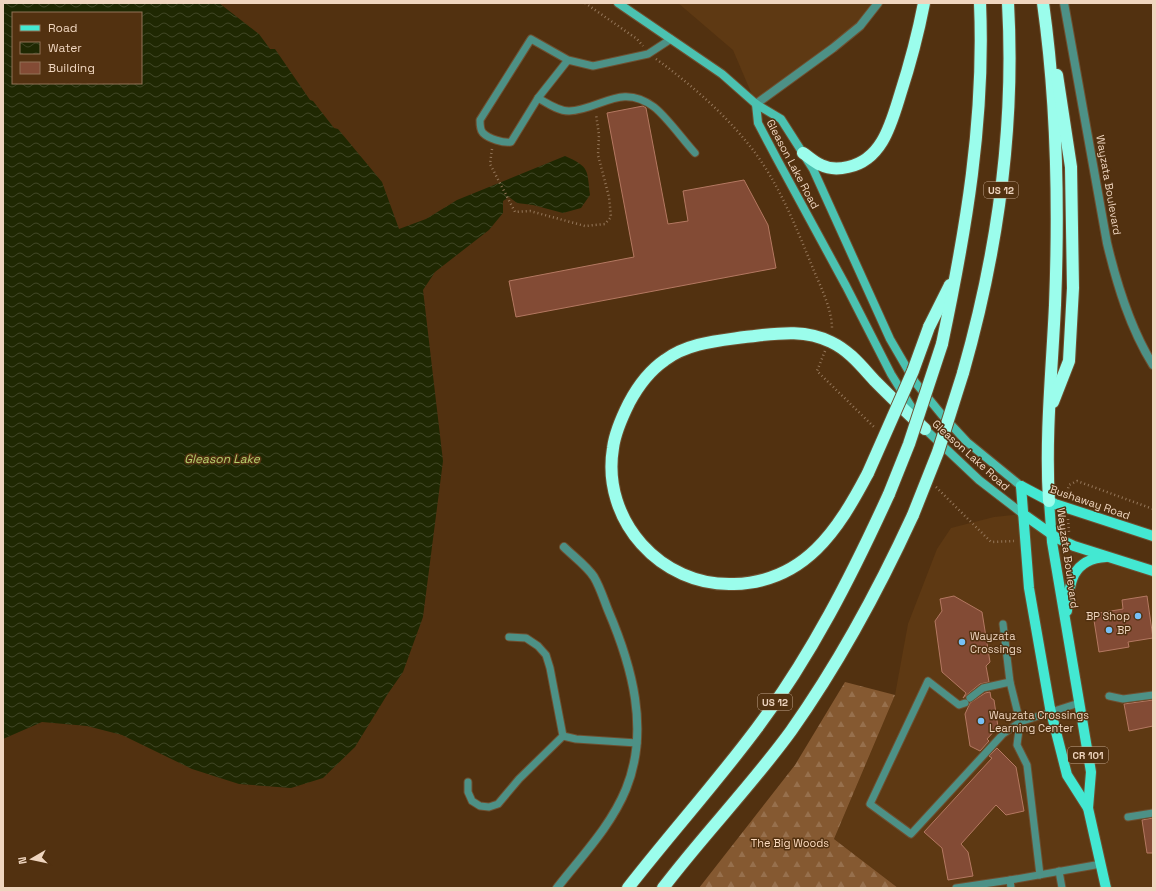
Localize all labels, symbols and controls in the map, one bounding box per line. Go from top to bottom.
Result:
legend [12,12,142,84]
text: Road [48,20,77,36]
text: Water [48,40,82,56]
text: Building [48,60,95,76]
street label: Gleason Lake Road [764,117,822,211]
street label: Wayzata Boulevard [1093,134,1125,236]
road number: US 12 [984,182,1018,198]
street label: Gleason Lake Road [929,417,1013,493]
water label: Gleason Lake [184,451,261,467]
street label: Bushaway Road [1048,482,1132,522]
street label: Wayzata Boulevard [1054,507,1082,609]
place label: BP Shop [1086,609,1130,623]
marker: BP Shop [1133,611,1143,621]
place label: BP [1117,623,1131,637]
marker: BP [1104,625,1114,635]
place label: Wayzata Crossings [970,629,1022,656]
marker: Wayzata Crossings [957,637,967,647]
road number: US 12 [758,694,792,710]
place label: Wayzata Crossings Learning Center [989,708,1089,735]
marker: Wayzata Crossings Learning Center [976,716,986,726]
road number: CR 101 [1068,747,1108,763]
park label: The Big Woods [751,836,829,850]
north arrow [12,839,52,879]
text: N [15,856,30,865]

